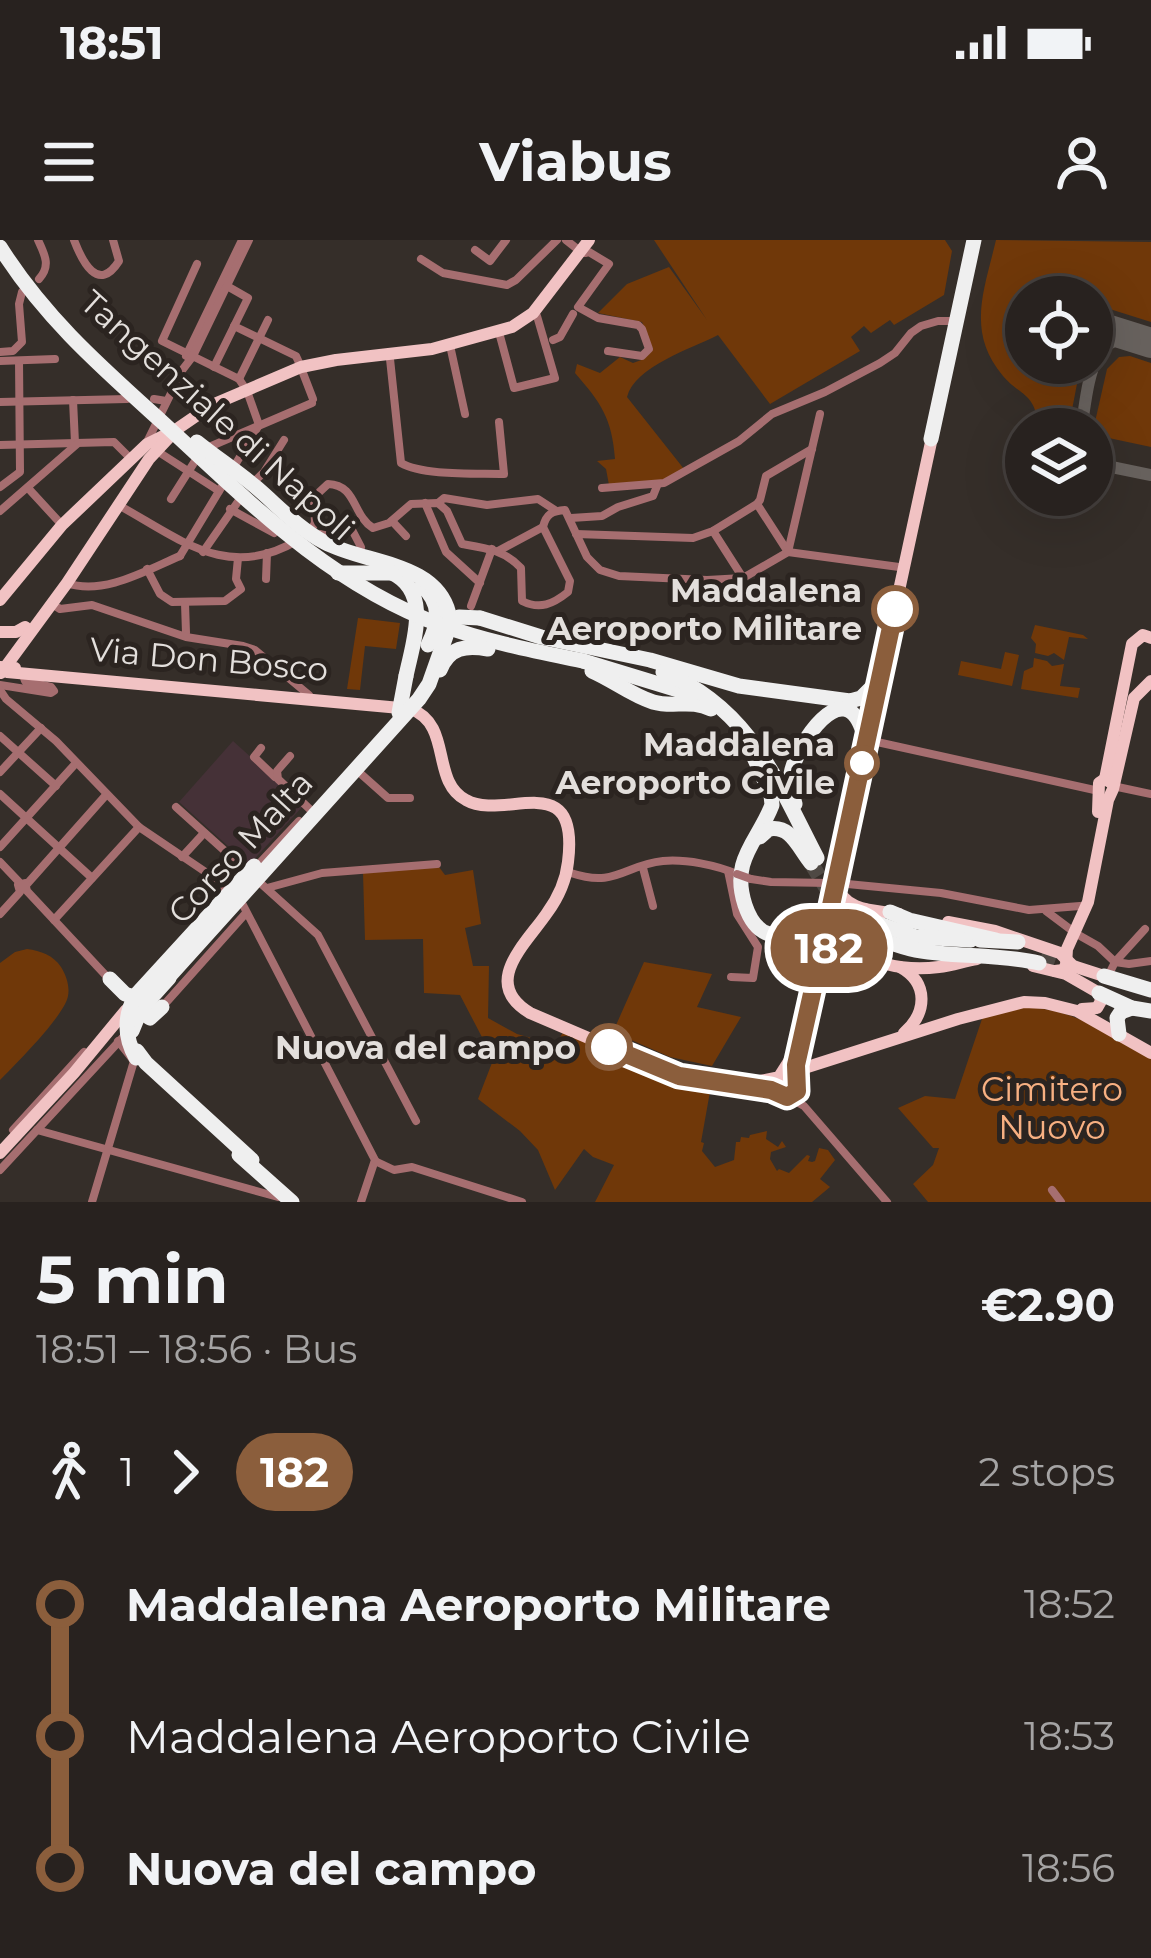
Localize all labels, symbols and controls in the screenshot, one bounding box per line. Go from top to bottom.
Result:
text: 18:51 [60,15,164,70]
icon: menu [36,129,102,195]
text: Viabus [479,129,672,195]
icon: person [1049,129,1115,195]
map controls [1005,276,1113,516]
button: locate [1005,276,1113,384]
street label: Tangenziale di Napoli [73,282,363,548]
button: layers [1005,408,1113,516]
place label: Maddalena Aeroporto Militare [545,570,862,648]
marker: Maddalena Aeroporto Militare [873,587,917,631]
street label: Via Don Bosco [88,629,330,689]
place label: Maddalena Aeroporto Civile [554,724,835,802]
marker: Maddalena Aeroporto Civile [846,747,878,779]
street label: Corso Malta [159,763,321,931]
line badge: 182 [760,909,898,987]
text: 182 [795,922,863,974]
marker: Nuova del campo [587,1025,631,1069]
place label: Nuova del campo [275,1027,576,1067]
park label: Cimitero Nuovo [981,1069,1123,1147]
text: 5 min [36,1239,229,1320]
text: €2.90 [981,1277,1115,1332]
text: 18:51 – 18:56 · Bus [36,1325,357,1373]
icon: walk [36,1439,102,1505]
icon: forward [152,1439,218,1505]
text: 182 [260,1446,329,1498]
text: 1 [120,1448,134,1496]
text: 2 stops [979,1448,1115,1496]
text: Maddalena Aeroporto Militare [126,1577,831,1632]
text: 18:52 [1024,1580,1115,1628]
text: Maddalena Aeroporto Civile [126,1709,751,1764]
text: 18:53 [1024,1712,1115,1760]
text: Nuova del campo [126,1841,536,1896]
text: 18:56 [1022,1844,1115,1892]

